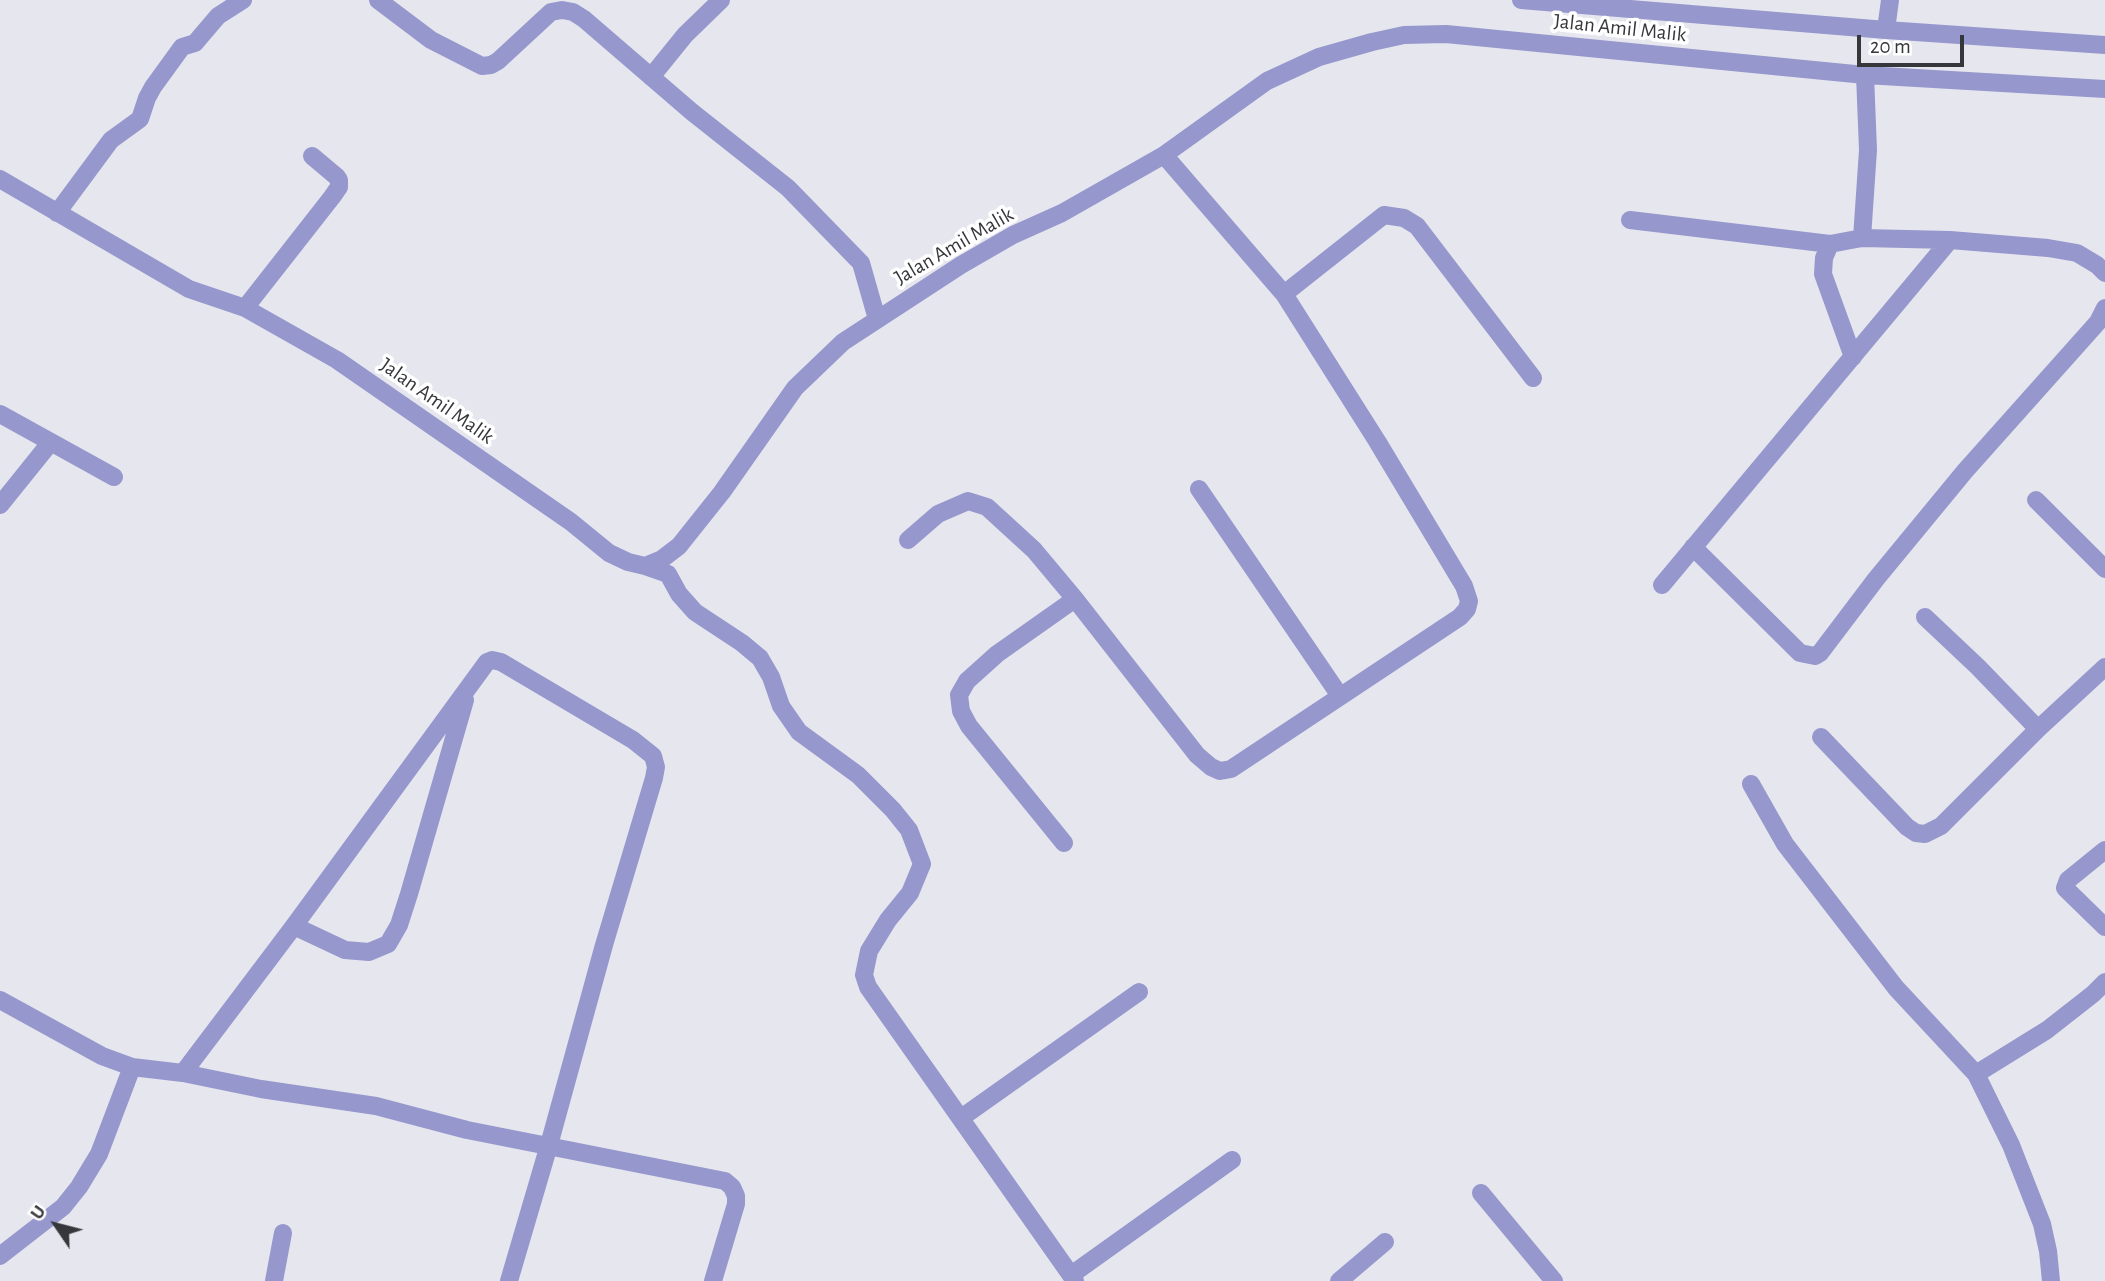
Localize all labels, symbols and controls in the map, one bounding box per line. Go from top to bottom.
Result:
street label: Jalan Amil Malik [1552,9,1688,47]
scale bar [1860,21,1967,65]
text: 20 m [1870,36,1911,57]
street label: Jalan Amil Malik [890,202,1018,290]
street label: Jalan Amil Malik [375,352,499,450]
north arrow [21,1190,91,1260]
text: U [27,1202,50,1223]

